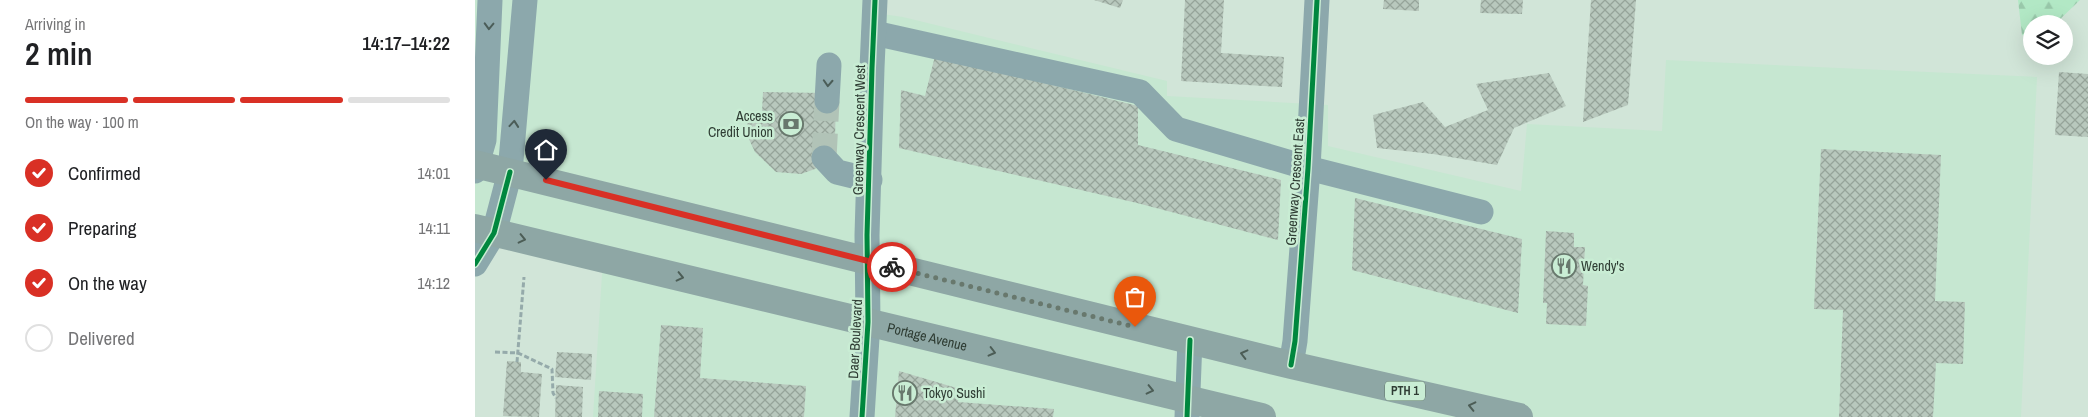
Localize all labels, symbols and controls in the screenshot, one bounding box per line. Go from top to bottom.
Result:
text: Arriving in [25,13,86,35]
map controls [2023,15,2073,65]
button: layers [2023,15,2073,65]
one-way arrow [484,22,495,30]
text: 14:17–14:22 [362,30,450,56]
text: 2 min [25,32,93,75]
street label: Greenway Crescent West [849,65,869,195]
one-way arrow [823,79,834,87]
place label: Access Credit Union [708,107,773,141]
text: On the way · 100 m [25,111,139,133]
bank icon: Access Credit Union [778,111,804,137]
street label: Greenway Crescent East [1282,118,1308,246]
one-way arrow [508,120,519,128]
pin [525,129,567,180]
icon: home [532,136,560,164]
icon: check [25,159,53,187]
text: Confirmed [68,160,141,186]
text: 14:01 [417,162,450,184]
icon: check [25,214,53,242]
text: Preparing [68,215,136,241]
text: 14:11 [418,217,450,239]
one-way arrow [518,233,527,244]
courier [867,242,917,292]
icon: bike [878,253,906,281]
restaurant icon: Wendy's [1551,253,1577,279]
place label: Wendy's [1581,257,1625,275]
icon: check [25,269,53,297]
text: On the way [68,270,147,296]
one-way arrow [676,271,685,282]
text: 14:12 [417,272,450,294]
pin [1114,276,1156,327]
icon: bag [1121,283,1149,311]
street label: Daer Boulevard [844,299,866,379]
street label: Portage Avenue [885,318,969,355]
text: Delivered [68,325,135,351]
one-way arrow [987,346,996,357]
one-way arrow [1240,349,1248,359]
restaurant icon: Tokyo Sushi [892,380,918,406]
road number: PTH 1 [1385,382,1425,401]
place label: Tokyo Sushi [923,384,986,402]
one-way arrow [1145,384,1154,395]
one-way arrow [1467,401,1476,412]

